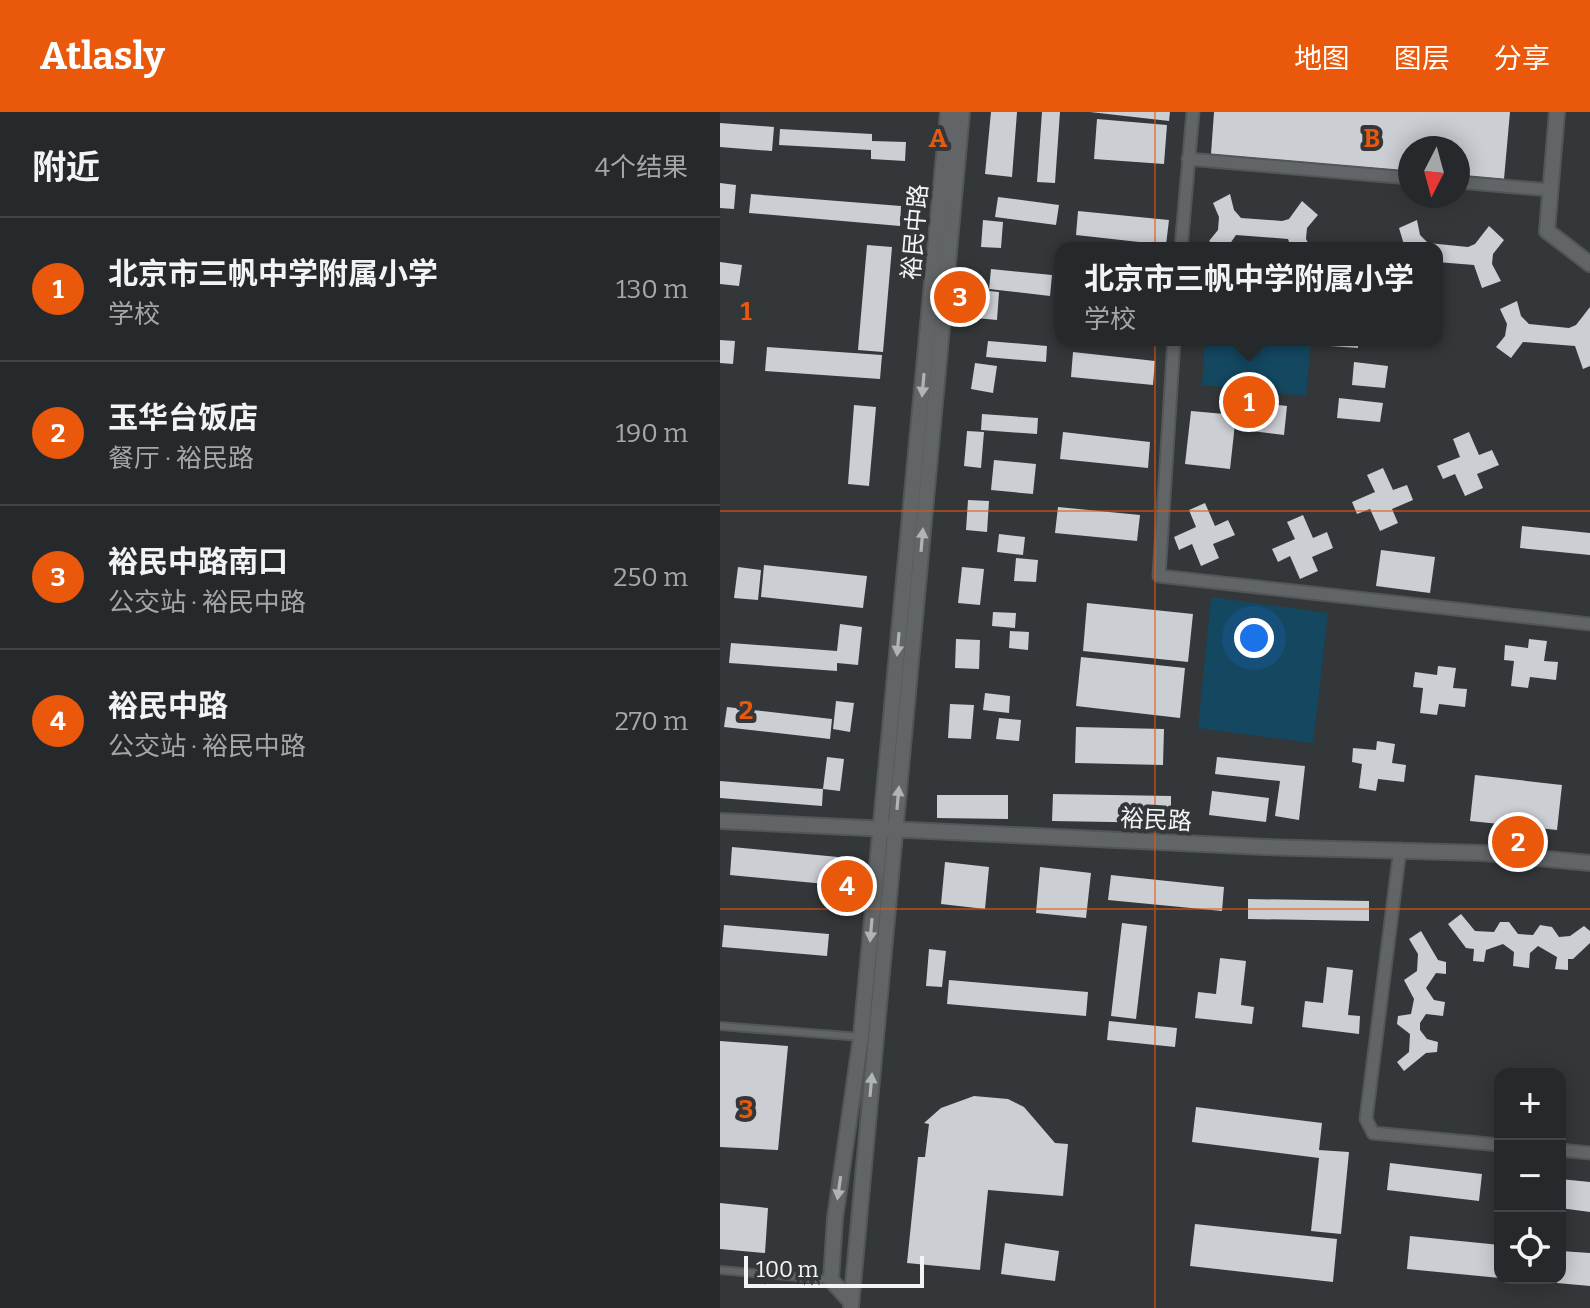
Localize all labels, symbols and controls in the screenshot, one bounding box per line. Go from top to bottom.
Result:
text: Atlasly [40,33,165,79]
text: 地图 [1294,42,1350,75]
text: 图层 [1394,42,1450,75]
text: 分享 [1494,42,1550,75]
text: A [929,123,948,154]
text: B [1364,123,1380,154]
north arrow [1398,136,1470,208]
text: 附近 [32,147,100,188]
text: 4个结果 [595,152,688,183]
street label: 裕民中路 [897,183,933,281]
popup [1055,242,1443,346]
text: 北京市三帆中学附属小学 [108,256,438,292]
text: 北京市三帆中学附属小学 [1084,261,1414,297]
pin: 3 [934,267,986,327]
text: 1 [52,274,64,305]
text: 130 m [616,274,688,305]
text: 1 [740,296,752,327]
text: 学校 [108,299,160,330]
text: 学校 [1084,304,1136,335]
pin: 1 [1223,372,1275,432]
one-way arrow [916,373,929,398]
text: 玉华台饭店 [108,400,258,436]
text: 2 [51,418,65,449]
text: 190 m [616,418,688,449]
text: 餐厅 · 裕民路 [108,443,254,474]
one-way arrow [915,527,928,552]
text: 裕民中路南口 [108,544,288,580]
text: 3 [51,562,65,593]
text: 250 m [613,562,688,593]
text: 公交站 · 裕民中路 [108,587,306,618]
your location [1234,618,1274,658]
one-way arrow [892,632,905,657]
text: 裕民中路 [108,688,228,724]
text: 2 [739,695,753,726]
text: 4 [50,706,66,737]
text: 270 m [615,706,688,737]
text: 公交站 · 裕民中路 [108,731,306,762]
one-way arrow [891,785,904,810]
street label: 裕民路 [1119,804,1193,836]
pin: 2 [1492,812,1544,872]
pin: 4 [821,856,873,916]
one-way arrow [865,918,878,943]
map controls [1494,1068,1566,1284]
button: + [1494,1068,1566,1140]
one-way arrow [865,1072,878,1097]
text: 3 [739,1094,753,1125]
button: − [1494,1140,1566,1212]
one-way arrow [832,1176,845,1201]
button: locate [1494,1212,1566,1284]
scale bar [744,1252,924,1288]
text: 100 m [756,1256,819,1283]

